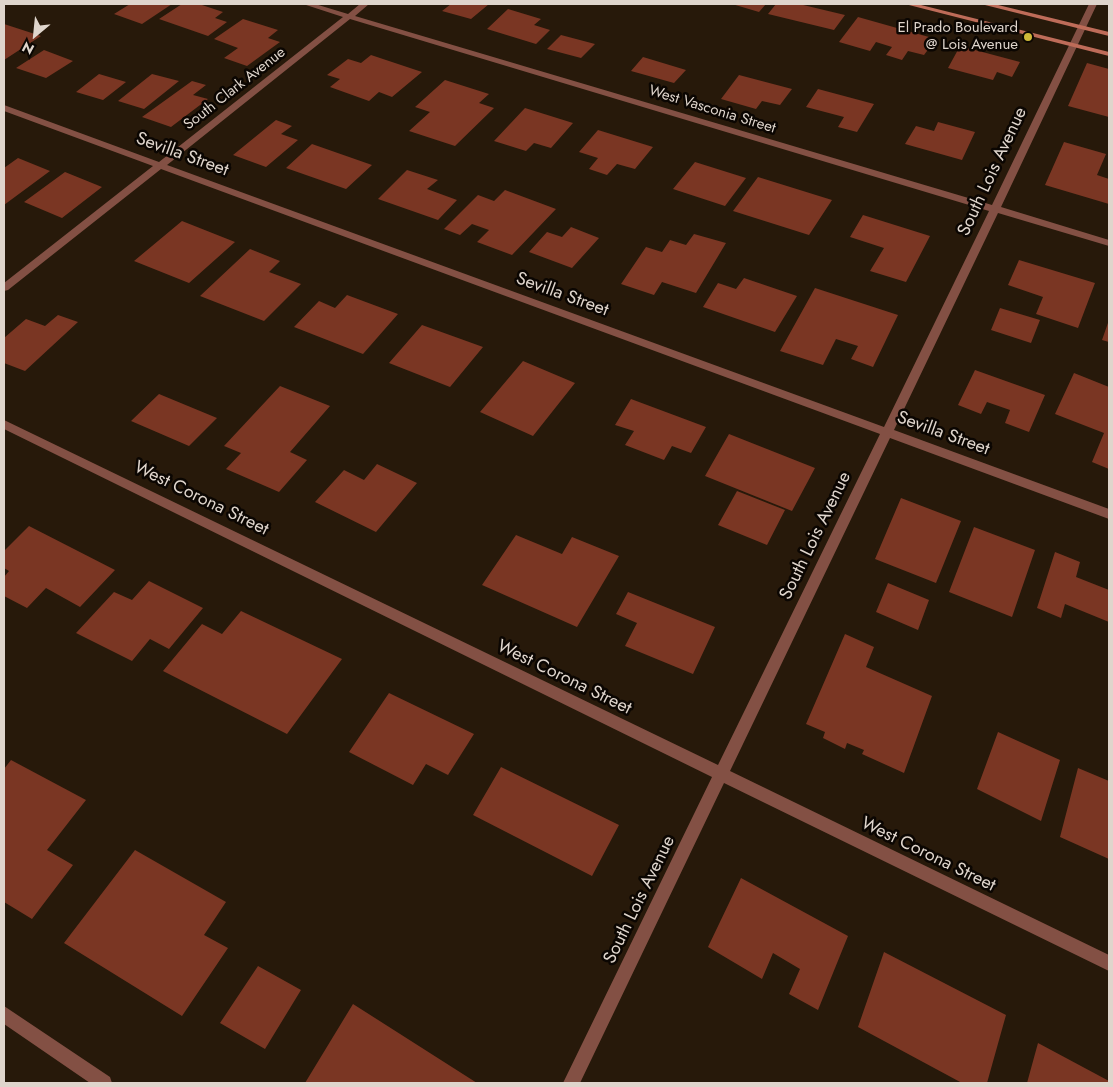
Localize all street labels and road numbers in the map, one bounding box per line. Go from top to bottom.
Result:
street label: South Clark Avenue [181,44,289,134]
street label: West Vasconia Street [646,82,778,138]
street label: South Lois Avenue [954,104,1032,240]
street label: Sevilla Street [133,128,231,182]
street label: Sevilla Street [513,268,611,322]
street label: Sevilla Street [894,407,992,461]
street label: West Corona Street [130,457,272,541]
street label: South Lois Avenue [776,469,856,603]
street label: West Corona Street [493,636,635,720]
street label: West Corona Street [857,813,999,897]
street label: South Lois Avenue [600,833,680,967]

